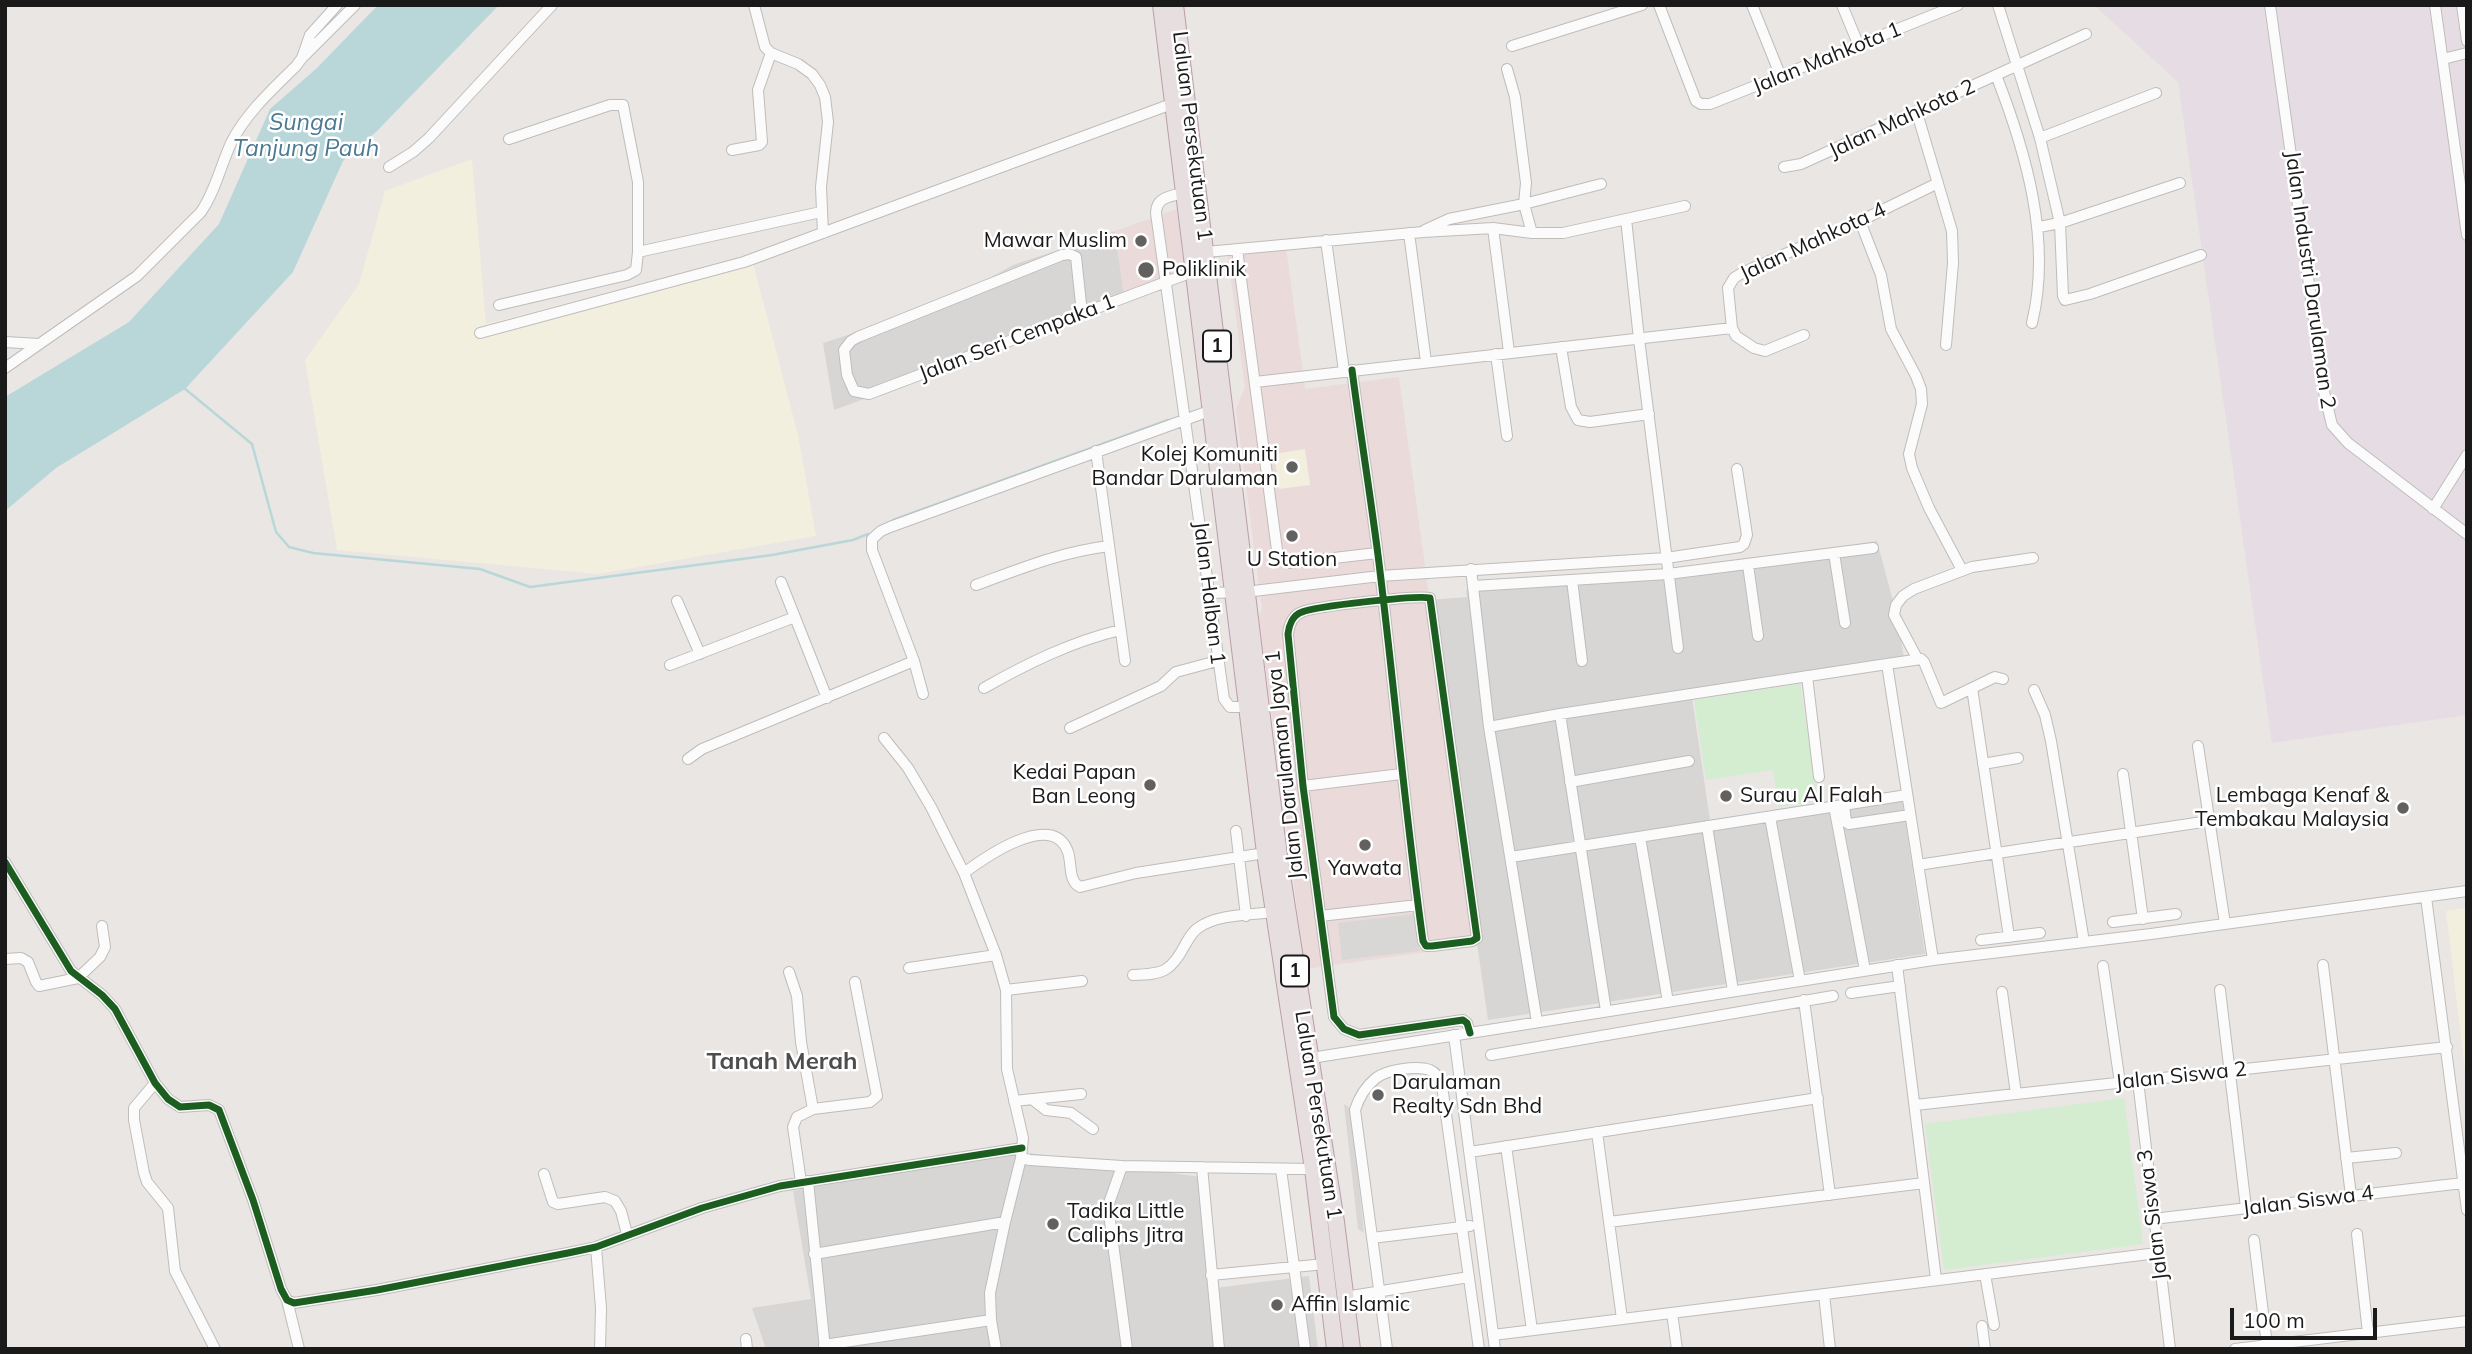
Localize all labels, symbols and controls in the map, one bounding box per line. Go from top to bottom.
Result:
street label: Jalan Mahkota 1 [1749,17,1905,99]
street label: Laluan Persekutuan 1 [1167,30,1217,242]
street label: Jalan Mahkota 2 [1825,74,1979,164]
water label: Sungai Tanjung Pauh [233,109,379,163]
street label: Jalan Industri Darulaman 2 [2279,149,2341,411]
street label: Jalan Mahkota 4 [1736,197,1890,287]
place label: Mawar Muslim [984,228,1127,254]
marker: Mawar Muslim [1133,233,1149,249]
place label: Poliklinik [1162,257,1246,283]
marker: Poliklinik [1136,260,1156,280]
street label: Jalan Seri Cempaka 1 [916,289,1118,387]
road number: 1 [1203,330,1231,362]
place label: Kolej Komuniti Bandar Darulaman [1092,442,1278,492]
marker: Kolej Komuniti Bandar Darulaman [1284,459,1300,475]
street label: Jalan Halban 1 [1188,520,1230,666]
marker: U Station [1284,528,1300,544]
place label: U Station [1247,547,1337,573]
street label: Jalan Darulaman Jaya 1 [1260,649,1310,881]
place label: Kedai Papan Ban Leong [1013,760,1136,810]
marker: Kedai Papan Ban Leong [1142,777,1158,793]
place label: Surau Al Falah [1740,783,1883,809]
place label: Lembaga Kenaf & Tembakau Malaysia [2195,783,2389,833]
marker: Surau Al Falah [1718,788,1734,804]
marker: Lembaga Kenaf & Tembakau Malaysia [2395,800,2411,816]
marker: Yawata [1357,837,1373,853]
place label: Yawata [1328,856,1402,882]
road number: 1 [1281,956,1309,987]
street label: Laluan Persekutuan 1 [1289,1009,1347,1221]
district label: Tanah Merah [707,1048,857,1076]
street label: Jalan Siswa 2 [2114,1057,2248,1095]
place label: Darulaman Realty Sdn Bhd [1392,1070,1542,1120]
marker: Darulaman Realty Sdn Bhd [1370,1087,1386,1103]
street label: Jalan Siswa 3 [2132,1148,2174,1282]
street label: Jalan Siswa 4 [2241,1180,2375,1222]
place label: Tadika Little Caliphs Jitra [1067,1199,1184,1249]
marker: Tadika Little Caliphs Jitra [1045,1216,1061,1232]
place label: Affin Islamic [1291,1292,1410,1318]
scale bar [2234,1294,2381,1338]
marker: Affin Islamic [1269,1297,1285,1313]
text: 100 m [2243,1307,2305,1333]

